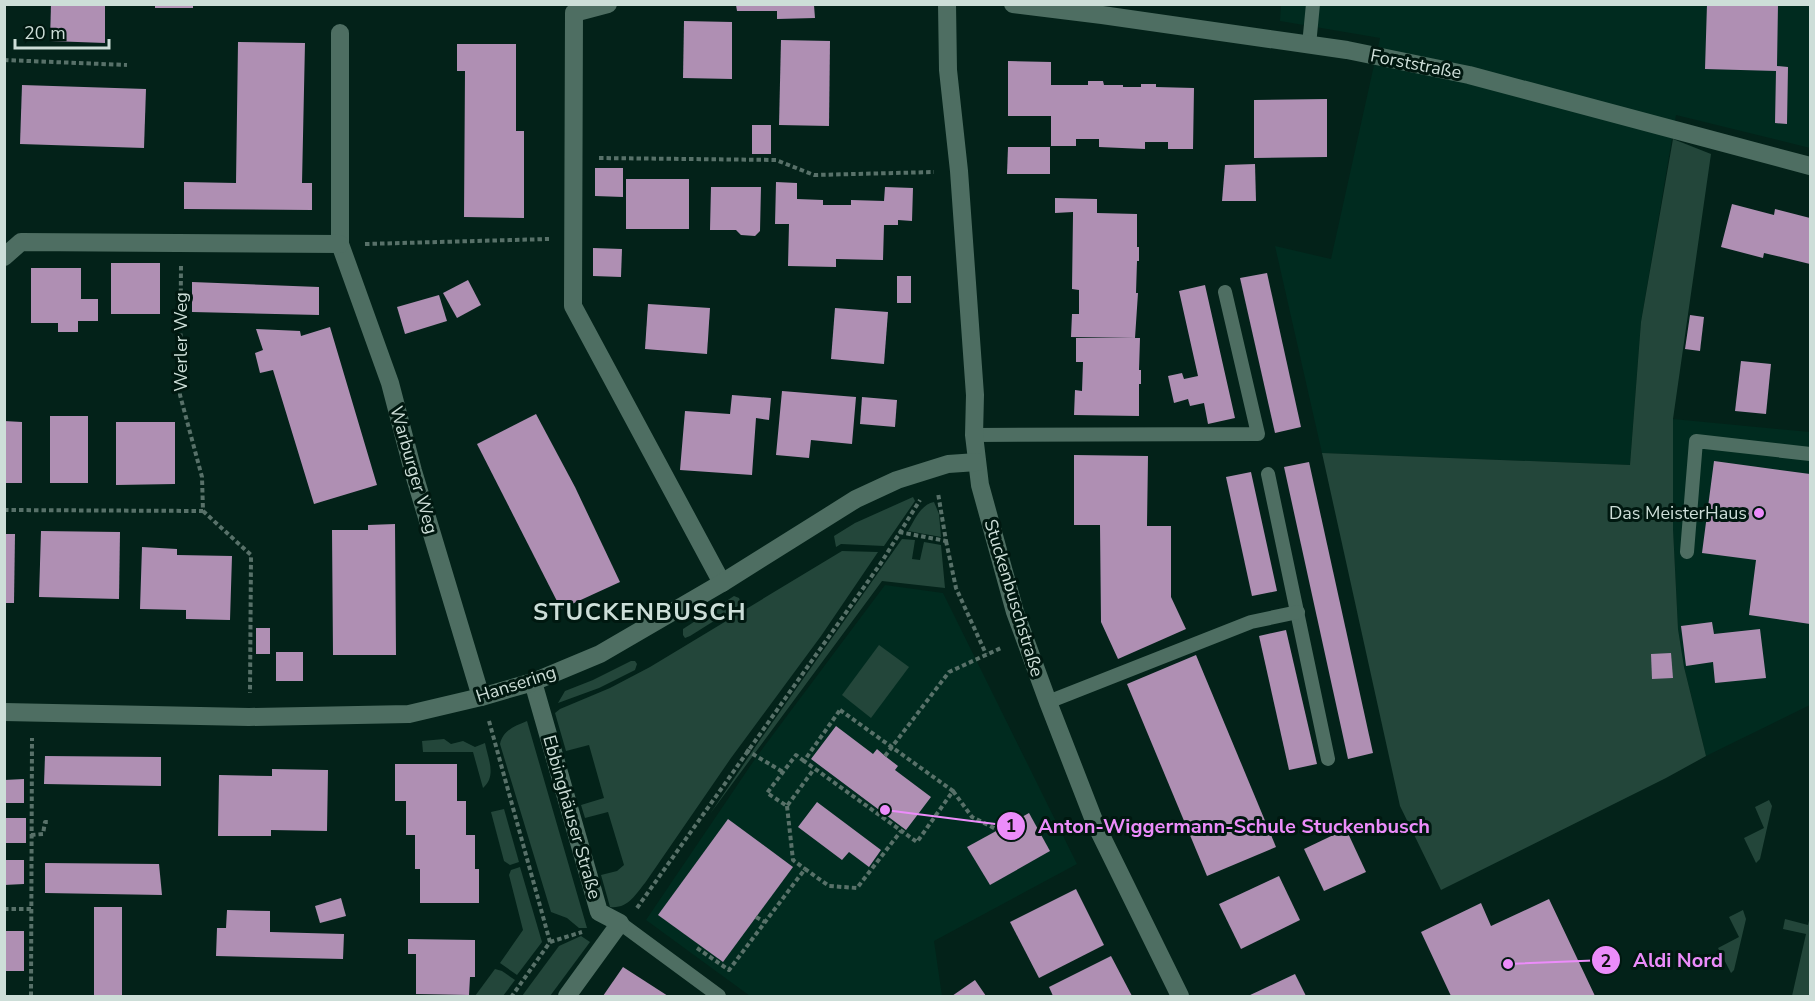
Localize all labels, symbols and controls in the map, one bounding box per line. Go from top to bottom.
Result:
scale bar [15,12,110,50]
text: 20 m [24,21,66,45]
street label: Forststraße [1368,43,1464,85]
street label: Werler Weg [169,292,193,392]
street label: Warburger Weg [384,403,444,537]
place label: Das MeisterHaus [1609,501,1747,525]
marker: Das MeisterHaus [1752,506,1766,520]
street label: Stuckenbuschstraße [979,516,1049,680]
district label: STUCKENBUSCH [533,596,747,628]
street label: Hansering [473,660,559,708]
street label: Ebbinghäuser Straße [537,732,607,902]
callout: Anton-Wiggermann-Schule Stuckenbusch [996,807,1442,845]
text: Anton-Wiggermann-Schule Stuckenbusch [1038,813,1430,840]
text: 1 [1006,814,1016,838]
callout: Aldi Nord [1591,941,1735,979]
text: Aldi Nord [1633,947,1723,974]
text: 2 [1601,949,1611,973]

